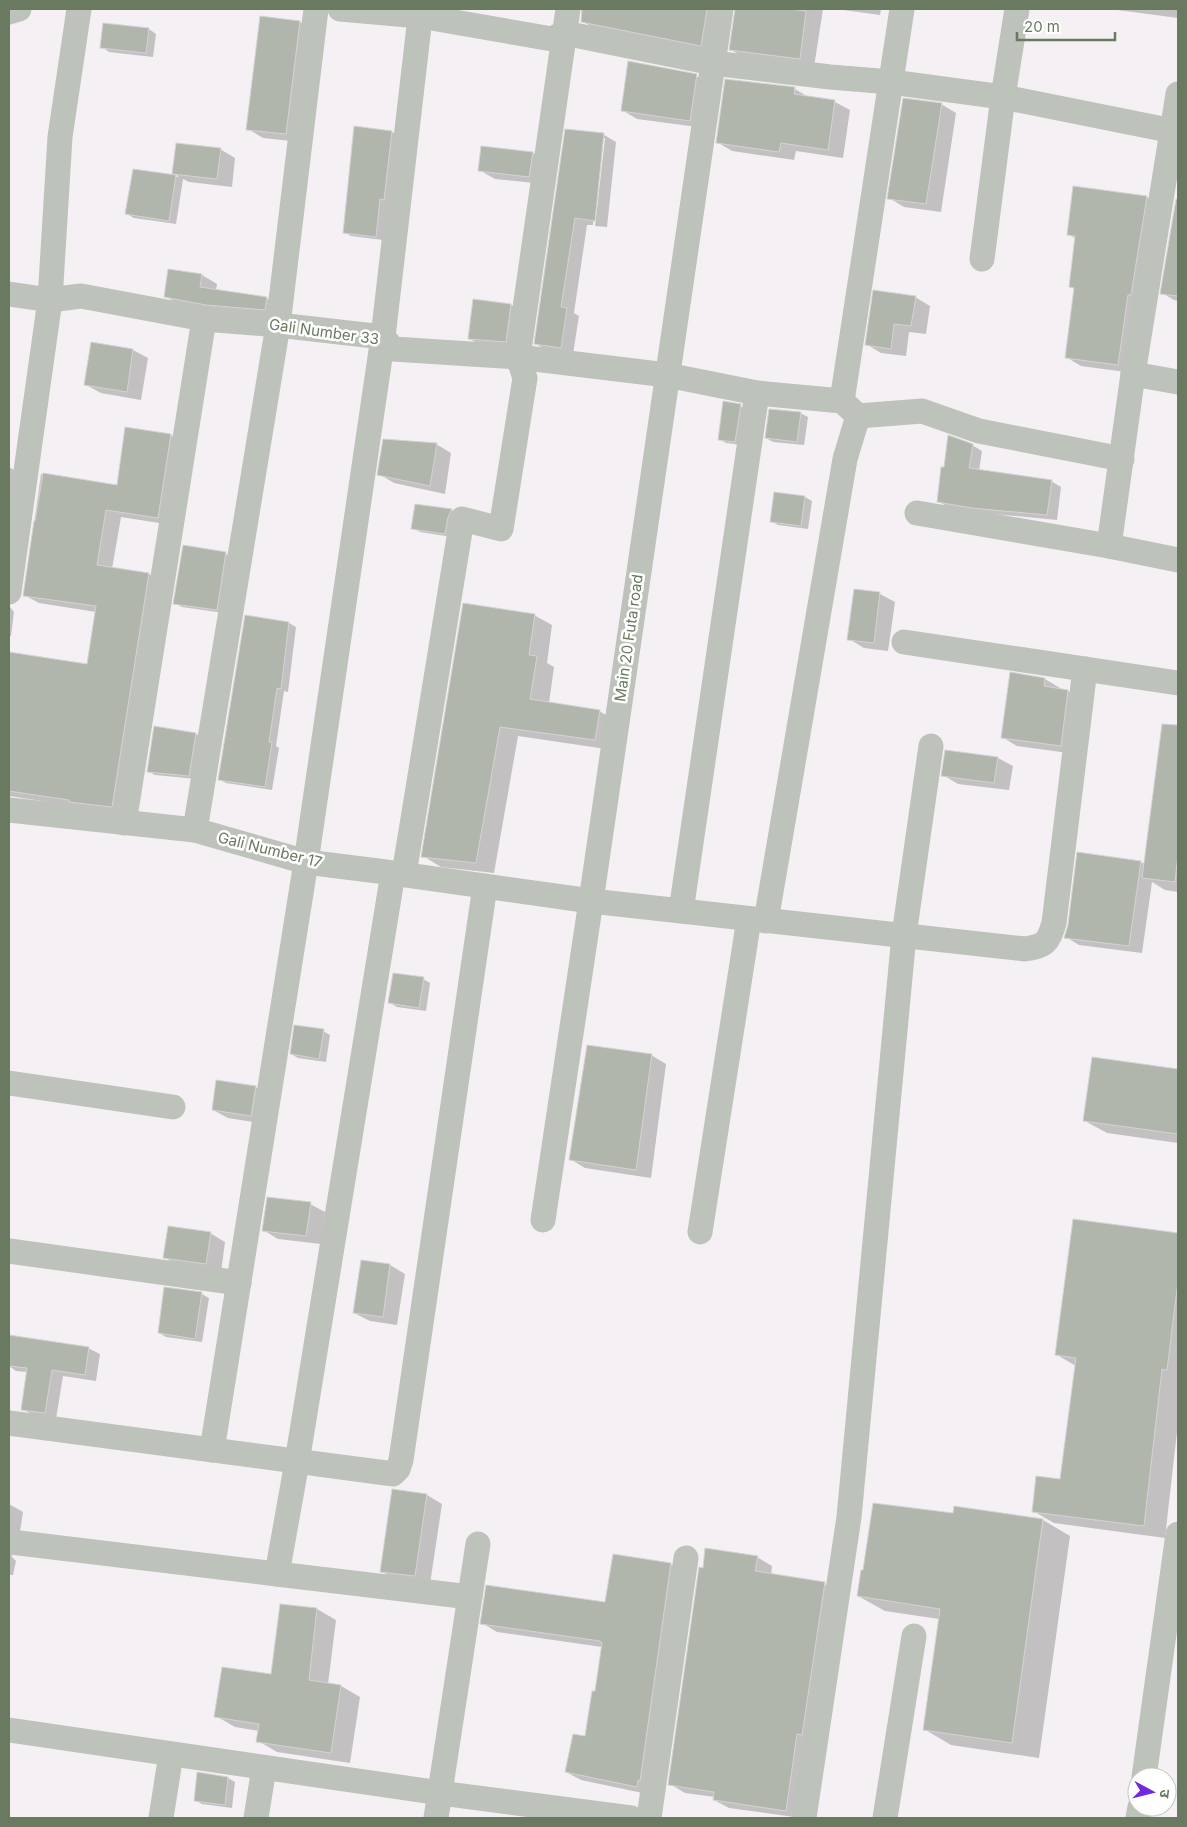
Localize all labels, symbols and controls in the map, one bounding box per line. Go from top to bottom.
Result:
scale bar [1017,10,1114,42]
text: 20 m [1024,17,1060,36]
street label: Gali Number 33 [268,314,380,349]
street label: Main 20 Futa road [610,573,647,703]
street label: Gali Number 17 [216,827,324,872]
north arrow [1127,1767,1177,1817]
text: उ [1156,1789,1174,1800]

